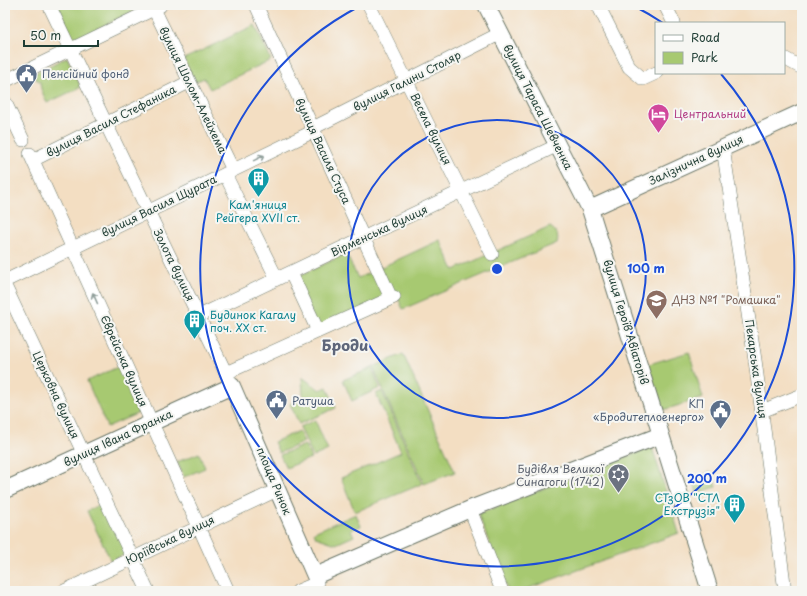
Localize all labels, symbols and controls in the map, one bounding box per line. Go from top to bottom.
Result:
scale bar [24,22,98,48]
legend [655,22,785,74]
street label: вулиця Шолом-Алейхема [155,23,232,156]
text: 50 m [30,26,61,44]
text: Road [691,28,720,46]
street label: вулиця Тараса Шевченка [499,41,578,173]
street label: вулиця Галини Столяр [350,46,464,115]
text: Park [691,48,718,66]
public building icon: Пенсійний фонд [13,61,39,94]
place label: Пенсійний фонд [42,65,129,82]
street label: вулиця Василя Стефаника [43,80,179,161]
street label: Весела вулиця [407,90,456,168]
street label: вулиця Василя Стуса [291,95,356,207]
hotel icon: Центральний [645,101,671,134]
place label: Центральний [674,105,746,122]
street label: Залізнична вулиця [645,130,746,189]
one-way arrow [253,154,265,161]
building icon: Кам'яниця Рейгера XVII ст. [245,166,271,199]
street label: вулиця Василя Щурата [98,170,219,241]
place label: Кам'яниця Рейгера XVII ст. [216,196,300,226]
street label: Вірменська вулиця [327,201,430,261]
street label: Золота вулиця [150,226,199,304]
street label: вулиця Героїв Авіаторів [599,257,654,387]
text: 100 m [627,259,665,277]
centre of rings [490,262,504,276]
school or university icon: ДНЗ №1 "Ромашка" [643,287,669,320]
place label: ДНЗ №1 "Ромашка" [671,291,780,308]
one-way arrow [91,292,98,304]
place label: Будинок Кагалу поч. XX ст. [210,306,296,336]
building icon: Будинок Кагалу поч. XX ст. [182,308,208,341]
street label: Єврейська вулиця [97,312,152,409]
street label: Пекарська вулиця [741,318,772,420]
district label: Броди [322,333,368,356]
street label: Церковна вулиця [29,348,84,441]
public building icon: Ратуша [264,388,290,421]
place label: Ратуша [292,392,334,409]
place label: КП «Бродитеплоенерго» [593,395,704,425]
public building icon: КП «Бродитеплоенерго» [707,397,733,430]
street label: вулиця Івана Франка [61,405,175,470]
street label: площа Ринок [253,444,297,518]
place label: Будівля Великої Синагоги (1742) [516,460,605,490]
synagogue icon: Будівля Великої Синагоги (1742) [606,462,632,495]
text: 200 m [687,469,727,487]
place label: СТзОВ "СТЛ Екструзія" [655,489,720,519]
building icon: СТзОВ "СТЛ Екструзія" [722,491,748,524]
street label: Юріївська вулиця [122,511,217,568]

